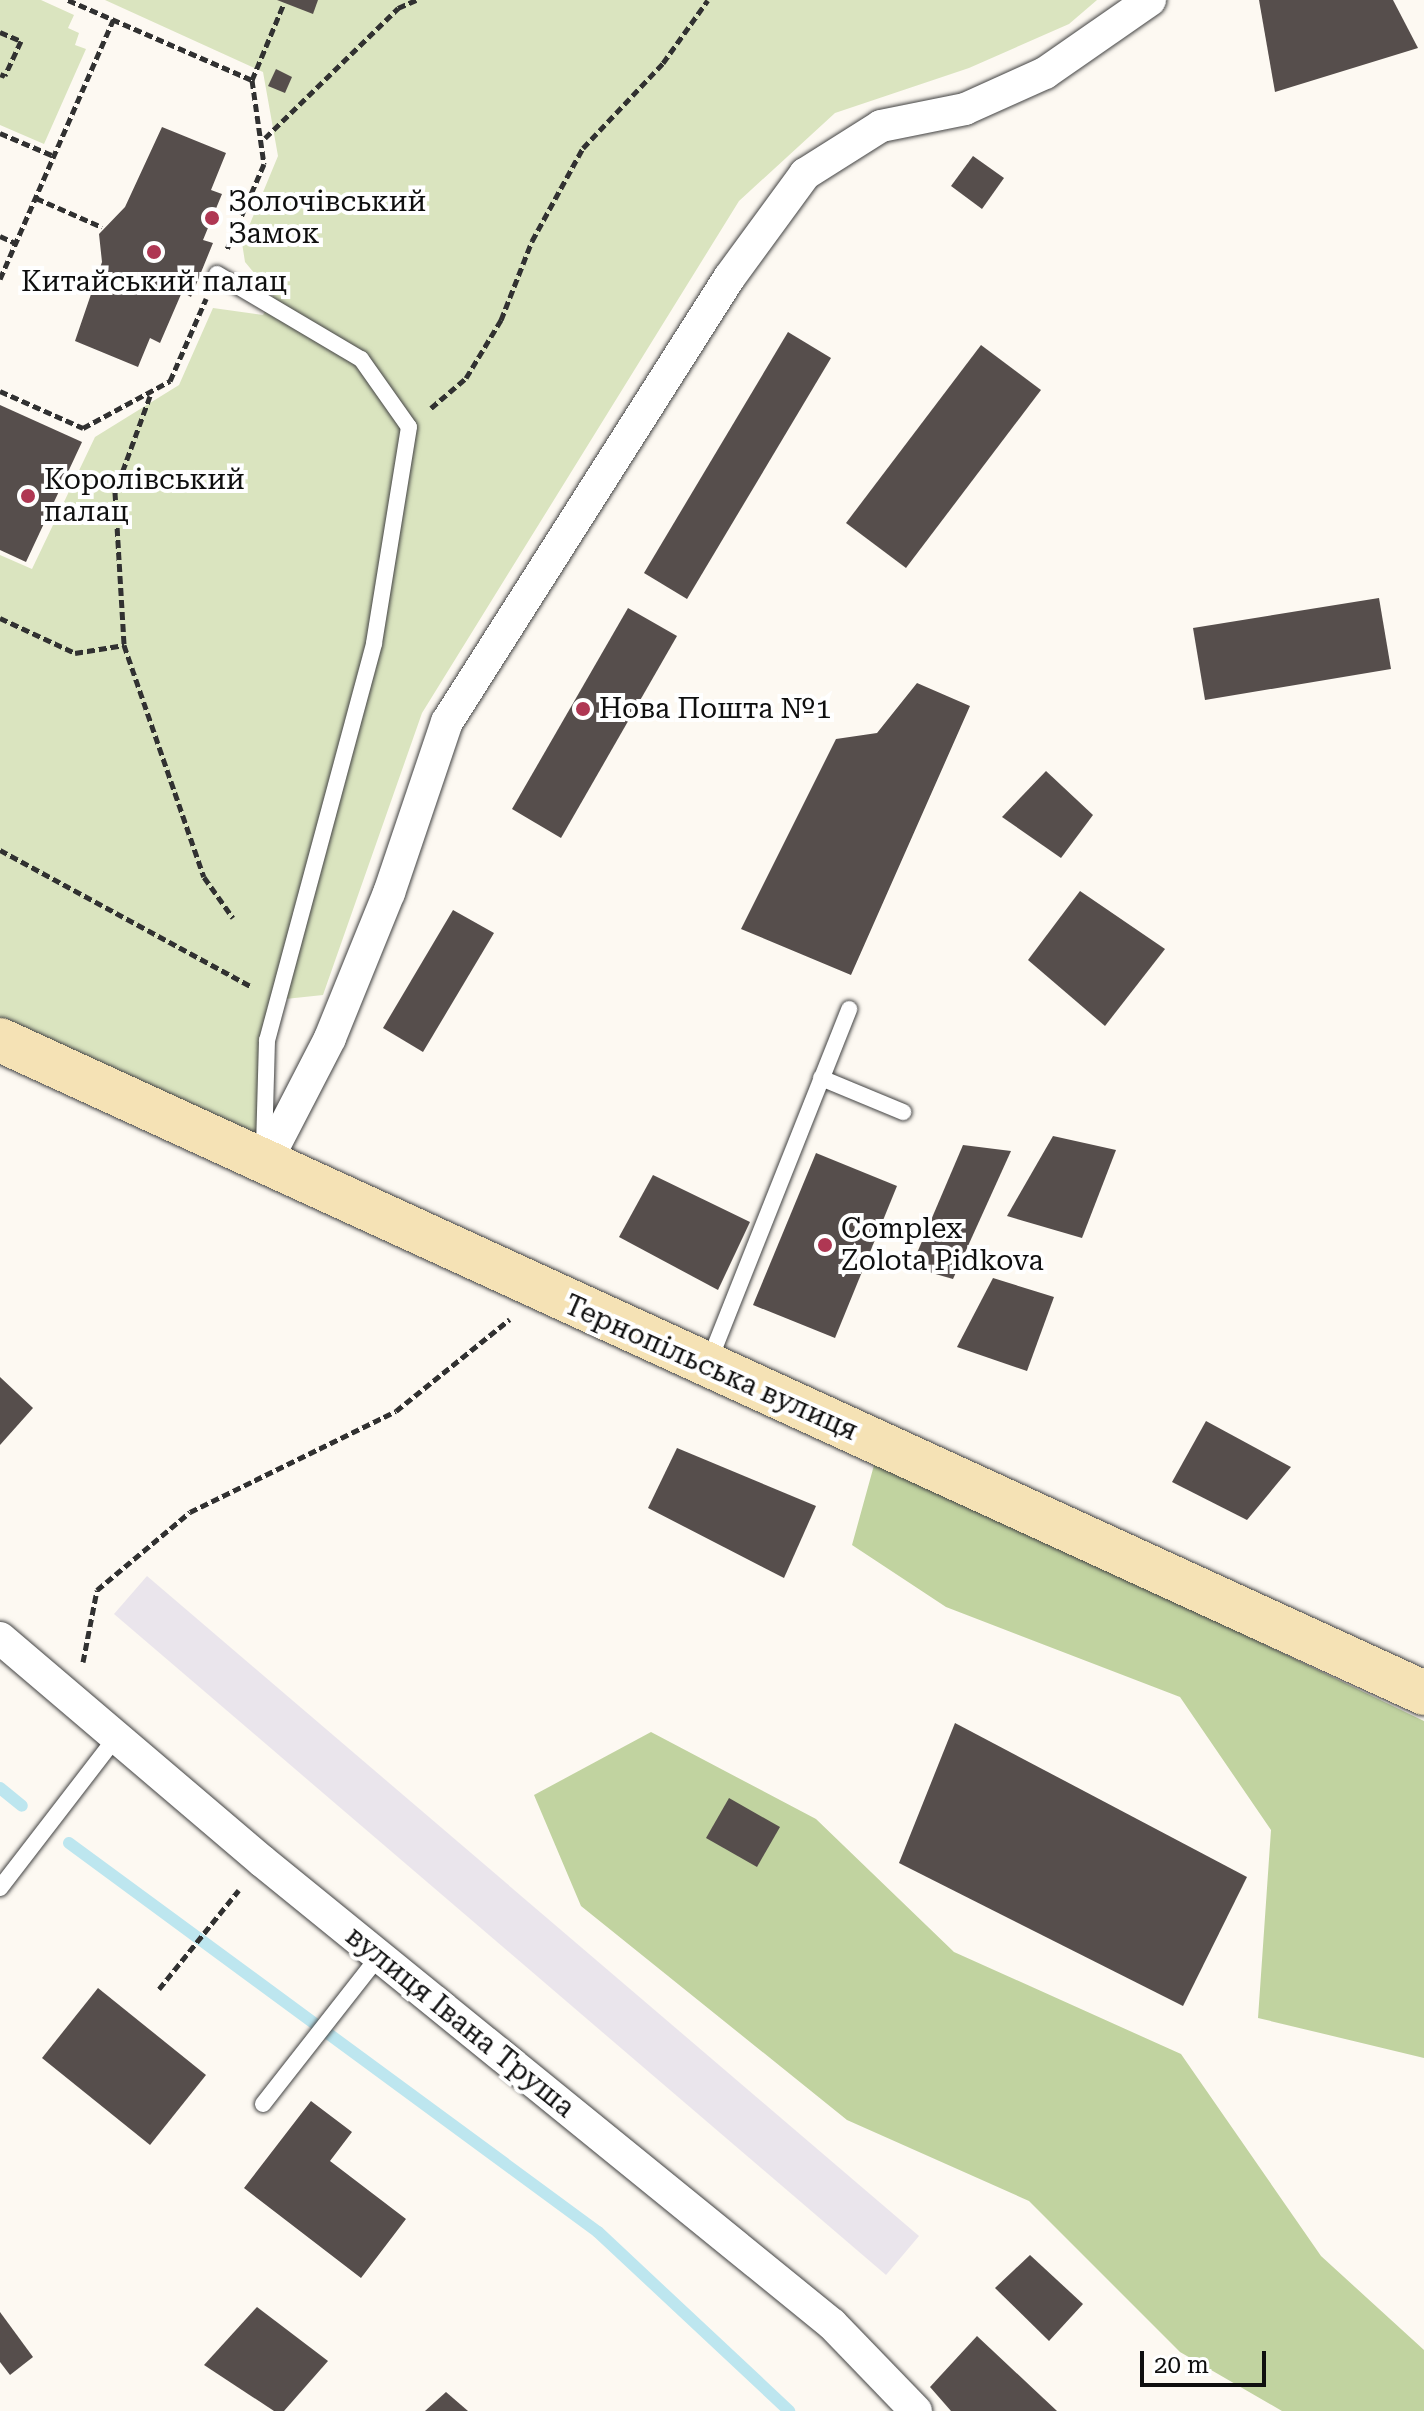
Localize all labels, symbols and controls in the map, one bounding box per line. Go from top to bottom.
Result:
place label: Золочівський Замок [228,185,426,251]
marker: Золочівський Замок [203,209,221,227]
marker: Китайський палац [145,243,163,261]
place label: Китайський палац [21,265,287,299]
place label: Королівський палац [44,463,245,529]
marker: Королівський палац [19,487,37,505]
place label: Нова Пошта №1 [599,692,831,726]
marker: Нова Пошта №1 [574,700,592,718]
place label: Complex Zolota Pidkova [841,1212,1044,1278]
marker: Complex Zolota Pidkova [816,1236,834,1254]
street label: Тернопільська вулиця [559,1288,863,1448]
street label: вулиця Івана Труша [339,1919,581,2125]
scale bar [1144,2335,1270,2385]
text: 20 m [1154,2351,1209,2379]

